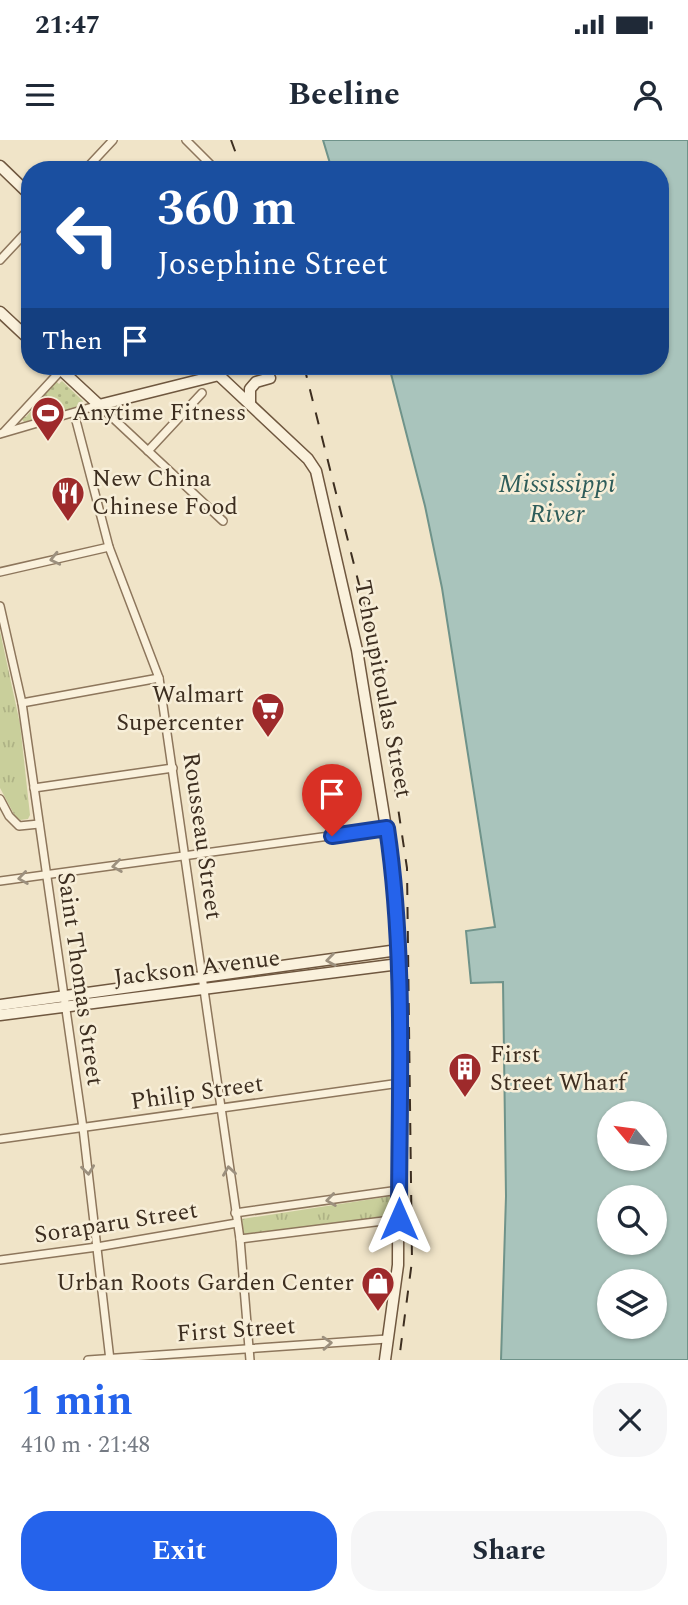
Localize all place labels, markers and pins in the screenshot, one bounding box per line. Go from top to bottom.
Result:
sports icon: Anytime Fitness [29,394,67,443]
place label: Anytime Fitness [72,395,246,431]
place label: New China Chinese Food [92,461,238,525]
restaurant icon: New China Chinese Food [49,474,87,523]
place label: Walmart Supercenter [116,677,244,741]
supermarket icon: Walmart Supercenter [249,690,287,739]
pin [302,764,362,836]
place label: First Street Wharf [490,1037,628,1101]
building icon: First Street Wharf [446,1050,484,1099]
shop icon: Urban Roots Garden Center [359,1264,397,1313]
place label: Urban Roots Garden Center [56,1265,354,1301]

